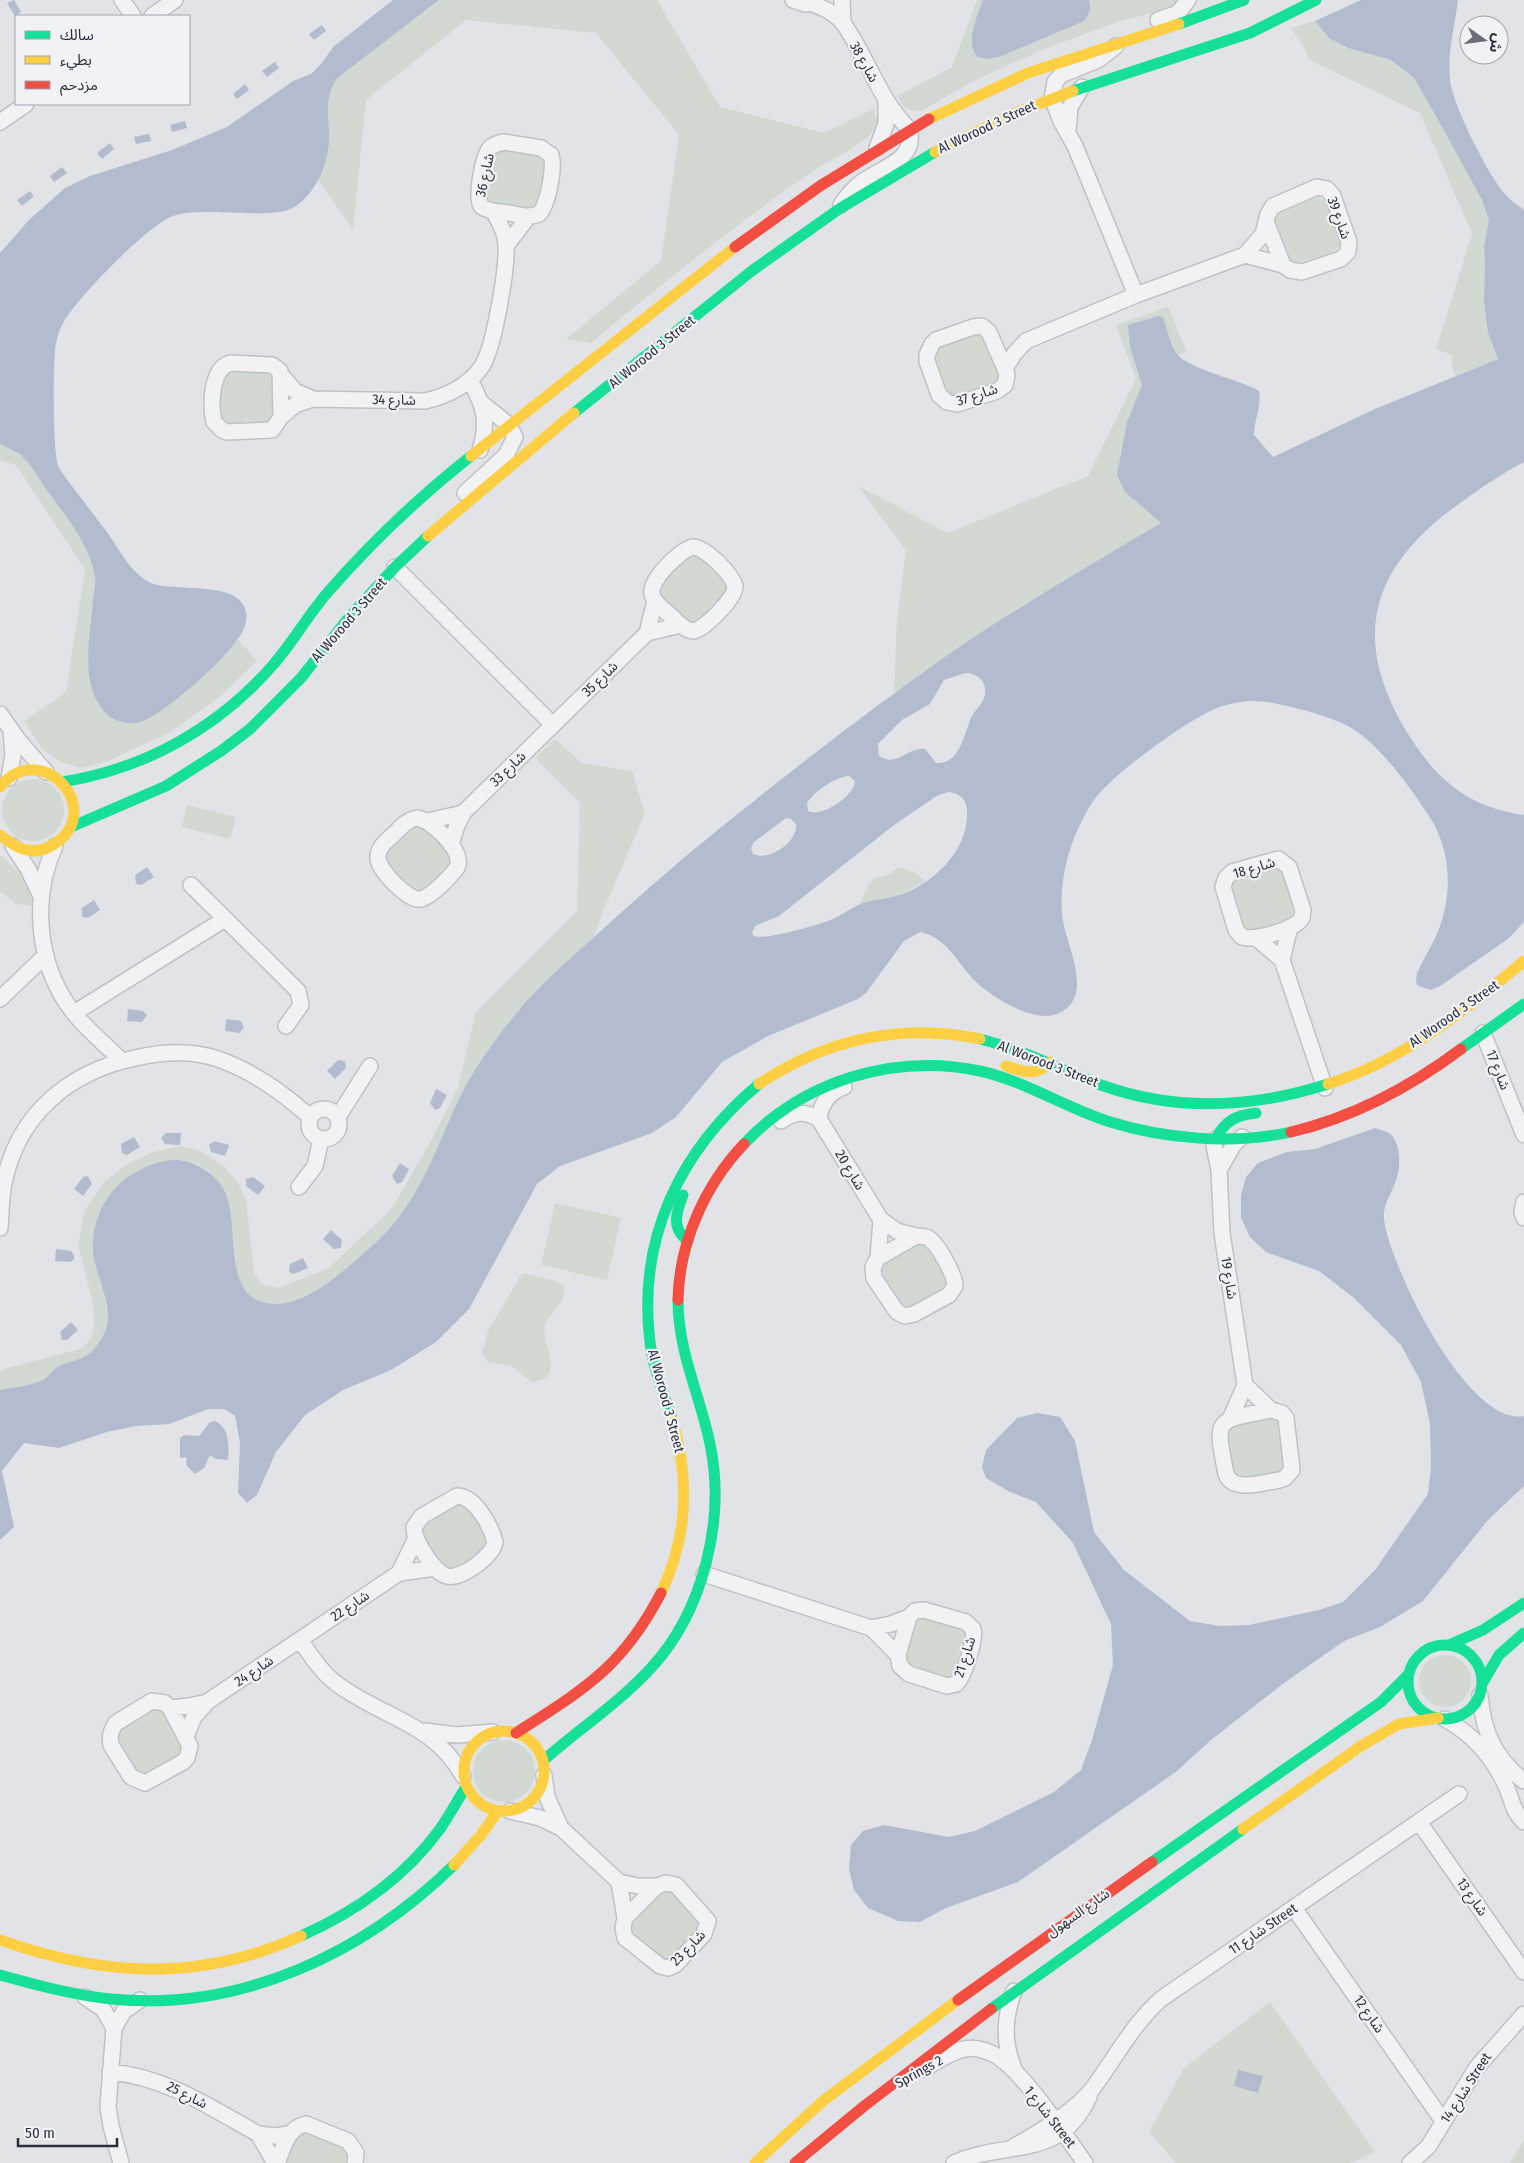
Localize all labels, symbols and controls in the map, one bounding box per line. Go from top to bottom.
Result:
legend [15,15,190,105]
north arrow [1459,15,1509,65]
text: سالك [60,26,94,44]
text: ش [1486,32,1507,54]
street label: شارع 38 [844,39,882,86]
text: بطيء [60,51,92,71]
text: مزدحم [60,76,98,96]
street label: Al Worood 3 Street [935,97,1039,157]
street label: شارع 36 [472,152,500,199]
street label: شارع 39 [1322,195,1354,242]
street label: Al Worood 3 Street [605,312,699,392]
street label: شارع 37 [954,380,1000,412]
street label: شارع 34 [372,391,416,411]
street label: Al Worood 3 Street [308,574,390,666]
street label: شارع 35 [579,658,623,702]
street label: شارع 33 [487,748,531,792]
street label: شارع 18 [1231,854,1278,884]
street label: Al Worood 3 Street [1406,976,1503,1051]
street label: Al Worood 3 Street [995,1037,1101,1091]
street label: شارع 17 [1480,1047,1514,1093]
street label: شارع 20 [830,1147,869,1194]
street label: شارع 19 [1215,1256,1241,1301]
street label: Al Worood 3 Street [644,1348,688,1455]
street label: شارع 22 [327,1587,374,1627]
street label: شارع 21 [950,1634,981,1680]
street label: شارع 24 [231,1652,278,1692]
street label: شارع 13 [1451,1875,1491,1920]
street label: شارع السهول [1043,1885,1114,1943]
street label: شارع 11 Street [1225,1900,1302,1960]
street label: شارع 23 [667,1927,711,1971]
street label: شارع 12 [1348,1992,1388,2037]
street label: شارع 14 Street [1437,2049,1497,2127]
street label: Springs 2 [892,2052,946,2092]
street label: شارع 25 [163,2078,210,2114]
street label: شارع 1 Street [1019,2083,1080,2153]
scale bar [18,2116,116,2148]
text: 50 m [25,2124,55,2142]

